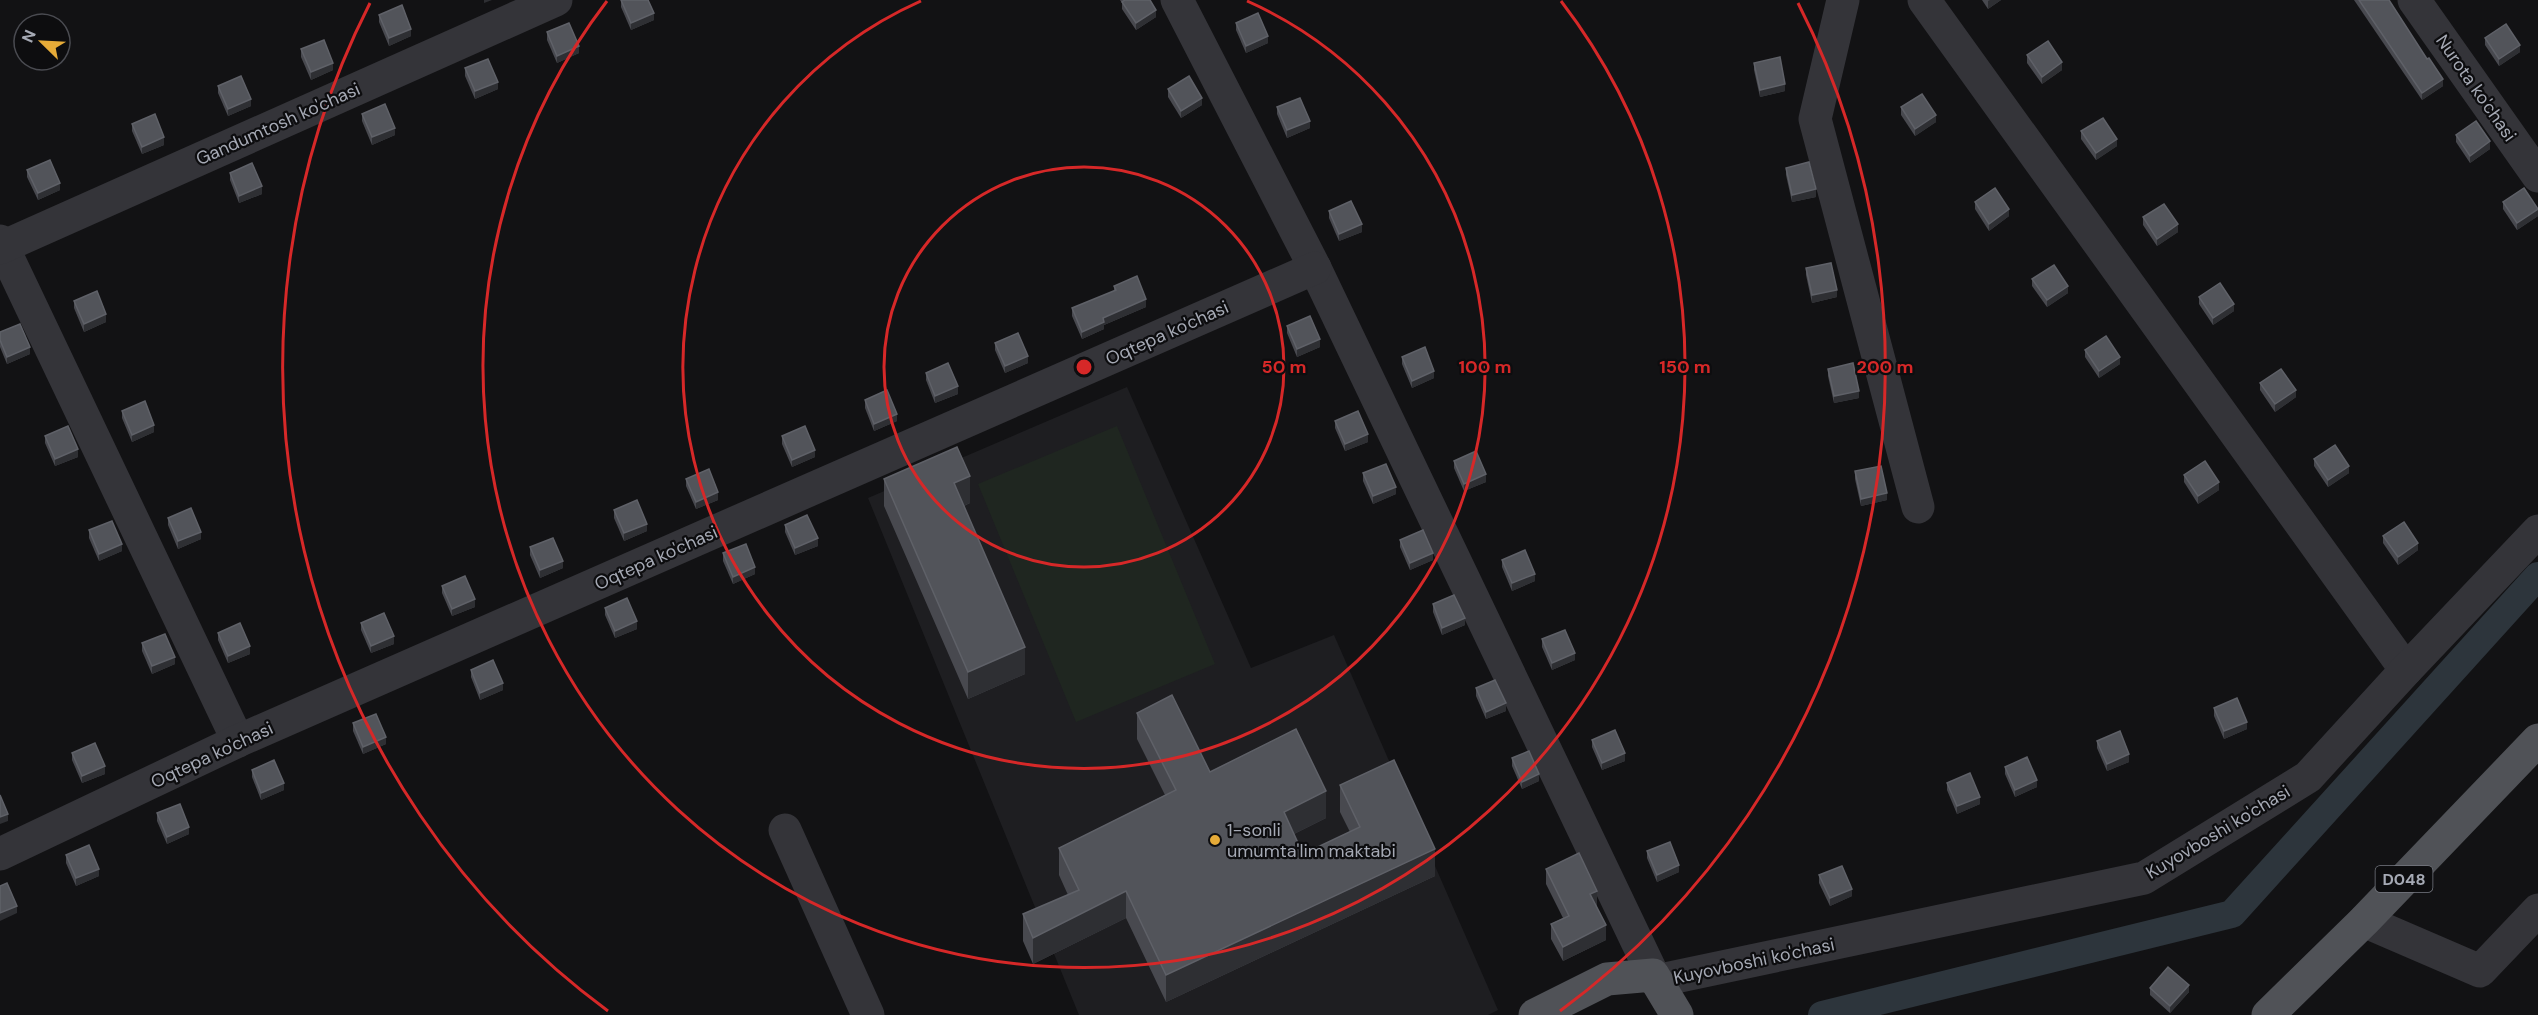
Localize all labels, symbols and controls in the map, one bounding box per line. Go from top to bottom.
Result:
north arrow [12,12,72,72]
text: N [17,27,41,46]
street label: Nurota ko'chasi [2430,30,2522,146]
street label: Gandumtosh ko'chasi [192,77,364,171]
street label: Oqtepa ko'chasi [1102,295,1232,371]
text: 50 m [1261,355,1307,379]
text: 100 m [1458,355,1512,379]
text: 150 m [1659,355,1711,379]
text: 200 m [1857,355,1913,379]
centre of rings [1074,357,1094,377]
street label: Oqtepa ko'chasi [591,520,721,596]
street label: Oqtepa ko'chasi [147,716,277,794]
street label: Kuyovboshi ko'chasi [2142,779,2294,885]
place label: 1-sonli umumta'lim maktabi [1227,818,1396,863]
marker: 1-sonli umumta'lim maktabi [1208,833,1222,847]
road number: D048 [2376,866,2432,892]
street label: Kuyovboshi ko'chasi [1671,932,1837,990]

